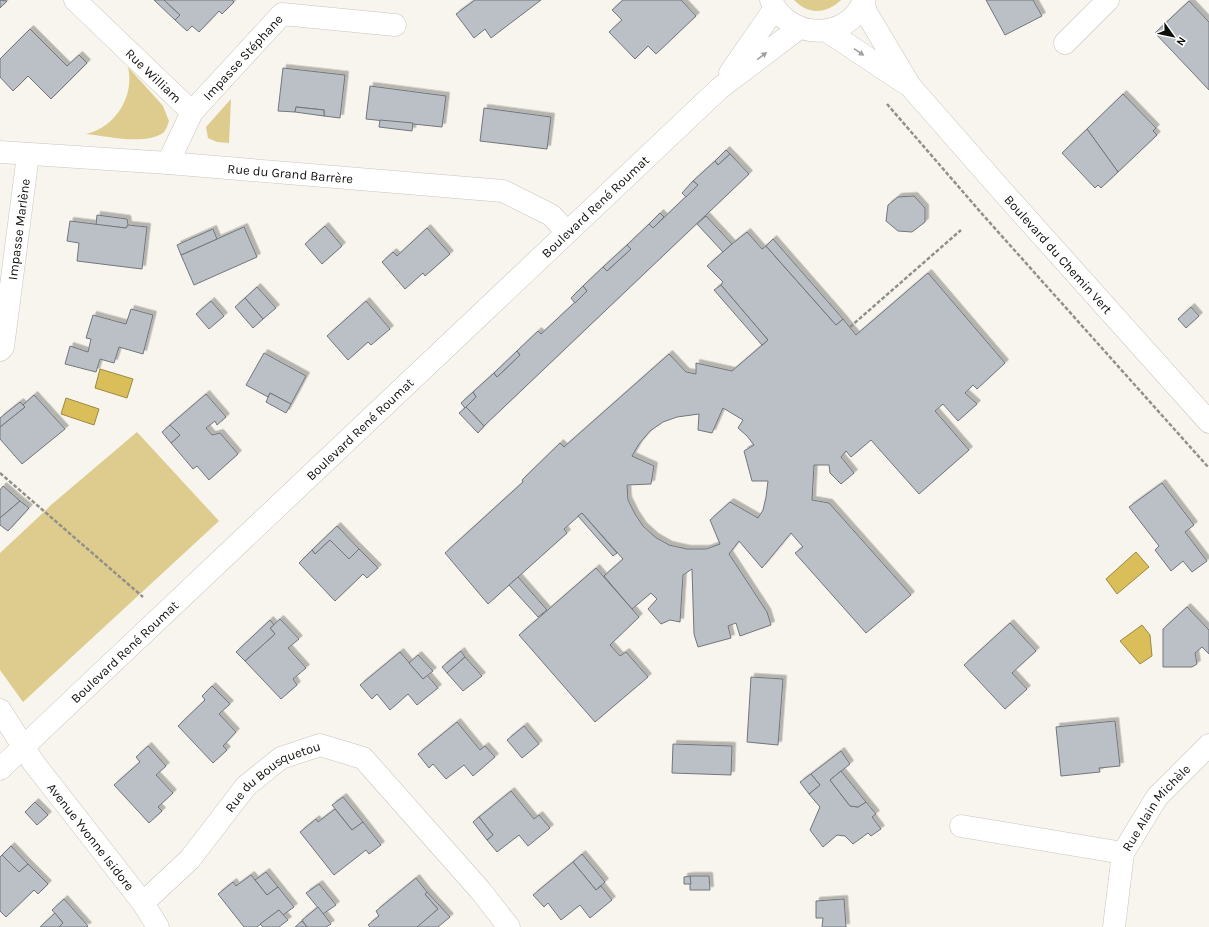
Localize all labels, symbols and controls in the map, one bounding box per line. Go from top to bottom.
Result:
street label: Impasse Stéphane [200,11,286,103]
north arrow [1153,16,1193,56]
text: N [1173,34,1189,48]
street label: Rue William [123,45,185,106]
one-way arrow [854,48,864,56]
one-way arrow [757,52,767,60]
street label: Boulevard René Roumat [538,152,652,260]
street label: Rue du Grand Barrère [227,160,354,186]
street label: Impasse Marlène [4,177,32,281]
street label: Boulevard du Chemin Vert [1002,192,1116,317]
street label: Boulevard René Roumat [303,375,416,483]
street label: Boulevard René Roumat [67,597,181,706]
street label: Rue du Bousquetou [221,738,322,815]
street label: Rue Alain Michèle [1119,761,1193,854]
street label: Avenue Yvonne Isidore [44,780,138,893]

